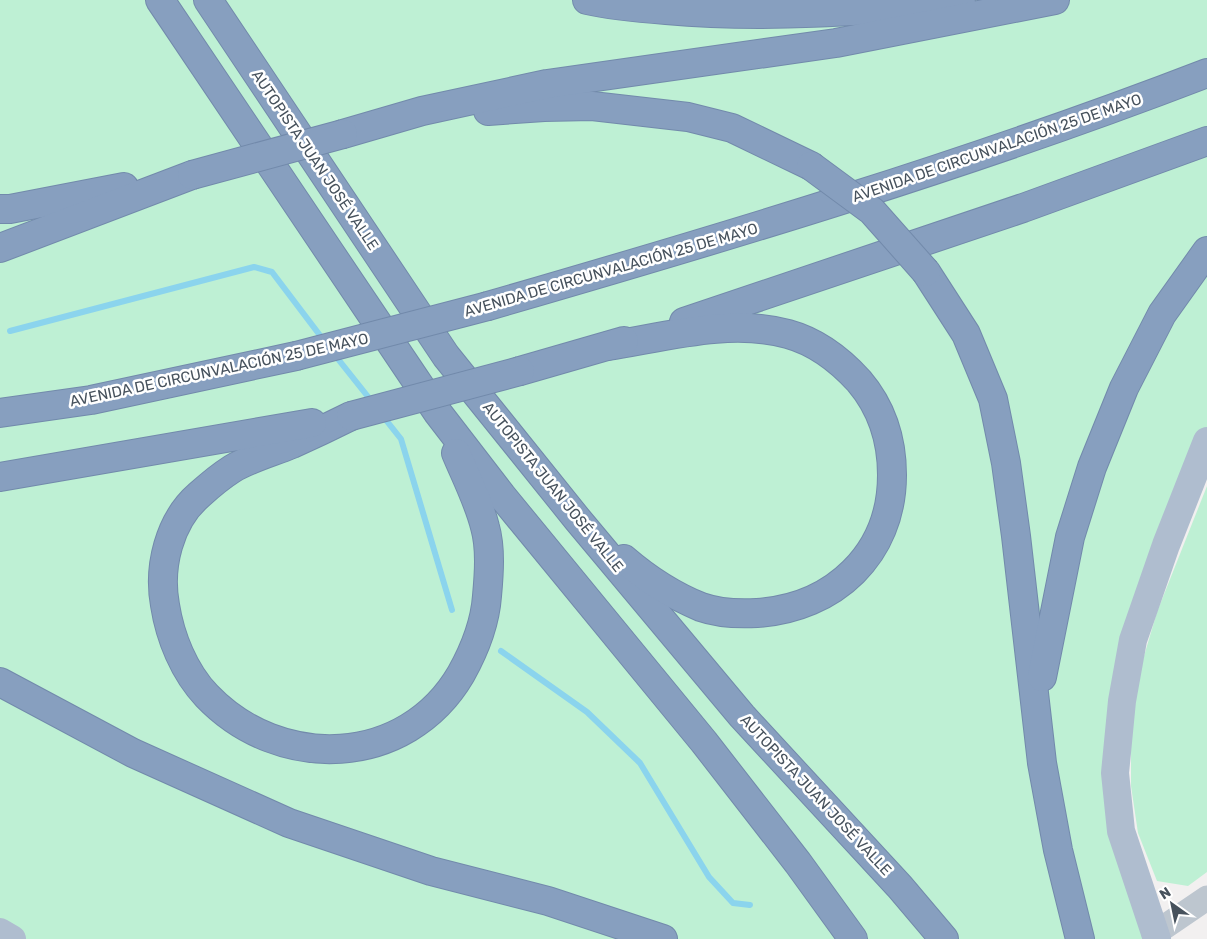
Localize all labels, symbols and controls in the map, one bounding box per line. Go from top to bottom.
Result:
street label: AUTOPISTA JUAN JOSÉ VALLE [248,67,382,253]
street label: AVENIDA DE CIRCUNVALACIÓN 25 DE MAYO [850,90,1144,206]
street label: AVENIDA DE CIRCUNVALACIÓN 25 DE MAYO [462,219,760,321]
street label: AVENIDA DE CIRCUNVALACIÓN 25 DE MAYO [68,330,370,410]
street label: AUTOPISTA JUAN JOSÉ VALLE [479,398,627,576]
street label: AUTOPISTA JUAN JOSÉ VALLE [737,711,895,879]
north arrow [1147,879,1197,929]
text: N [1156,884,1174,903]

